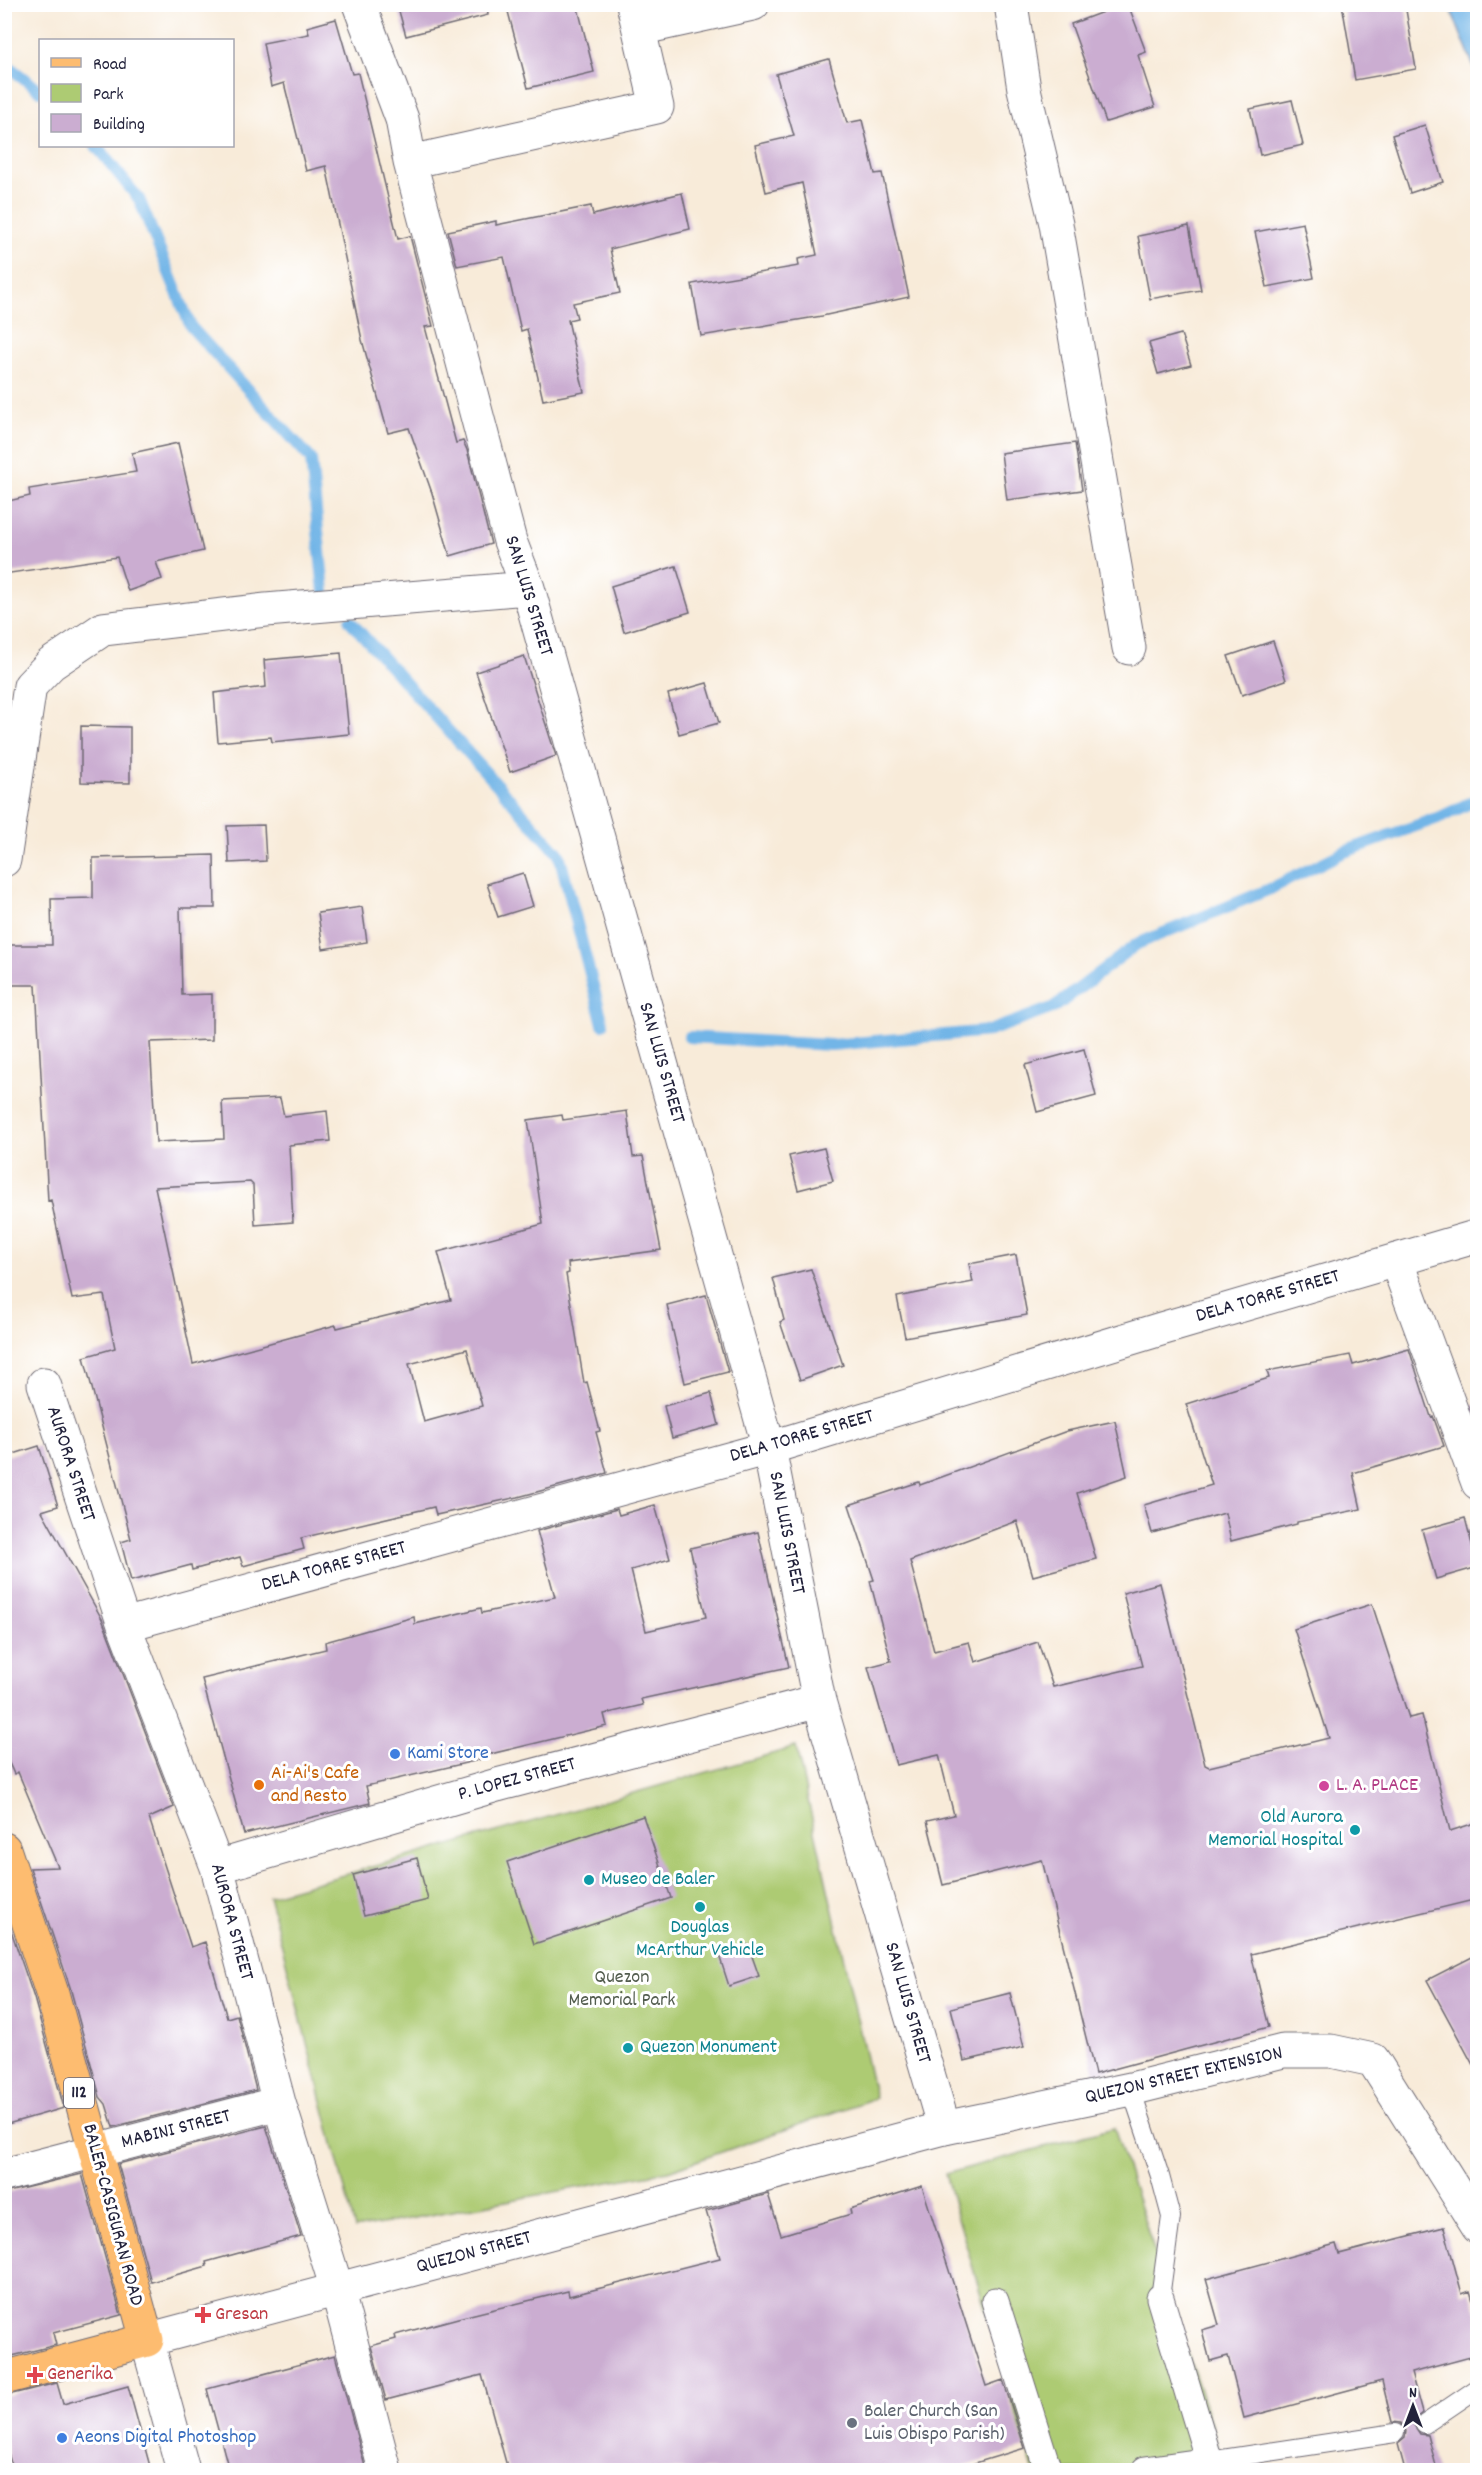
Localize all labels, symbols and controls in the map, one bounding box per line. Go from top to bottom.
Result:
legend [39,39,234,147]
text: Road [93,53,127,78]
text: Park [93,83,124,108]
text: Building [93,113,145,138]
street label: SAN LUIS STREET [496,532,560,660]
street label: SAN LUIS STREET [630,999,692,1127]
street label: DELA TORRE STREET [1193,1263,1343,1331]
street label: AURORA STREET [38,1403,102,1525]
street label: DELA TORRE STREET [727,1403,877,1471]
street label: SAN LUIS STREET [760,1469,812,1597]
street label: DELA TORRE STREET [259,1534,409,1600]
place label: Kami Store [407,1740,489,1768]
marker: Kami Store [388,1747,402,1761]
street label: P. LOPEZ STREET [455,1751,579,1809]
place label: Ai-Ai's Cafe and Resto [271,1760,359,1811]
place label: L. A. PLACE [1336,1772,1418,1800]
marker: Ai-Ai's Cafe and Resto [252,1778,266,1792]
marker: L. A. PLACE [1317,1779,1331,1793]
place label: Old Aurora Memorial Hospital [1208,1804,1344,1855]
marker: Old Aurora Memorial Hospital [1348,1823,1362,1837]
street label: AURORA STREET [202,1861,260,1983]
place label: Museo de Baler [601,1866,715,1894]
marker: Museo de Baler [582,1873,596,1887]
marker: Douglas McArthur Vehicle [693,1900,707,1914]
place label: Douglas McArthur Vehicle [636,1914,764,1965]
street label: SAN LUIS STREET [876,1939,938,2067]
park label: Quezon Memorial Park [568,1964,676,2015]
place label: Quezon Monument [640,2034,777,2062]
street label: QUEZON STREET EXTENSION [1082,2040,1286,2112]
marker: Quezon Monument [621,2041,635,2055]
road number: 112 [64,2078,94,2108]
street label: MABINI STREET [118,2103,234,2157]
street label: BALER-CASIGURAN ROAD [74,2121,150,2309]
street label: QUEZON STREET [413,2224,535,2282]
place label: Gresan [215,2301,268,2329]
marker: Gresan [196,2308,210,2322]
place label: Generika [47,2361,113,2389]
marker: Generika [28,2368,42,2382]
north arrow [1383,2376,1443,2436]
text: N [1409,2382,1417,2405]
place label: Baler Church (San Luis Obispo Parish) [864,2398,1005,2449]
marker: Baler Church (San Luis Obispo Parish) [845,2416,859,2430]
place label: Aeons Digital Photoshop [74,2424,256,2452]
marker: Aeons Digital Photoshop [55,2431,69,2445]

